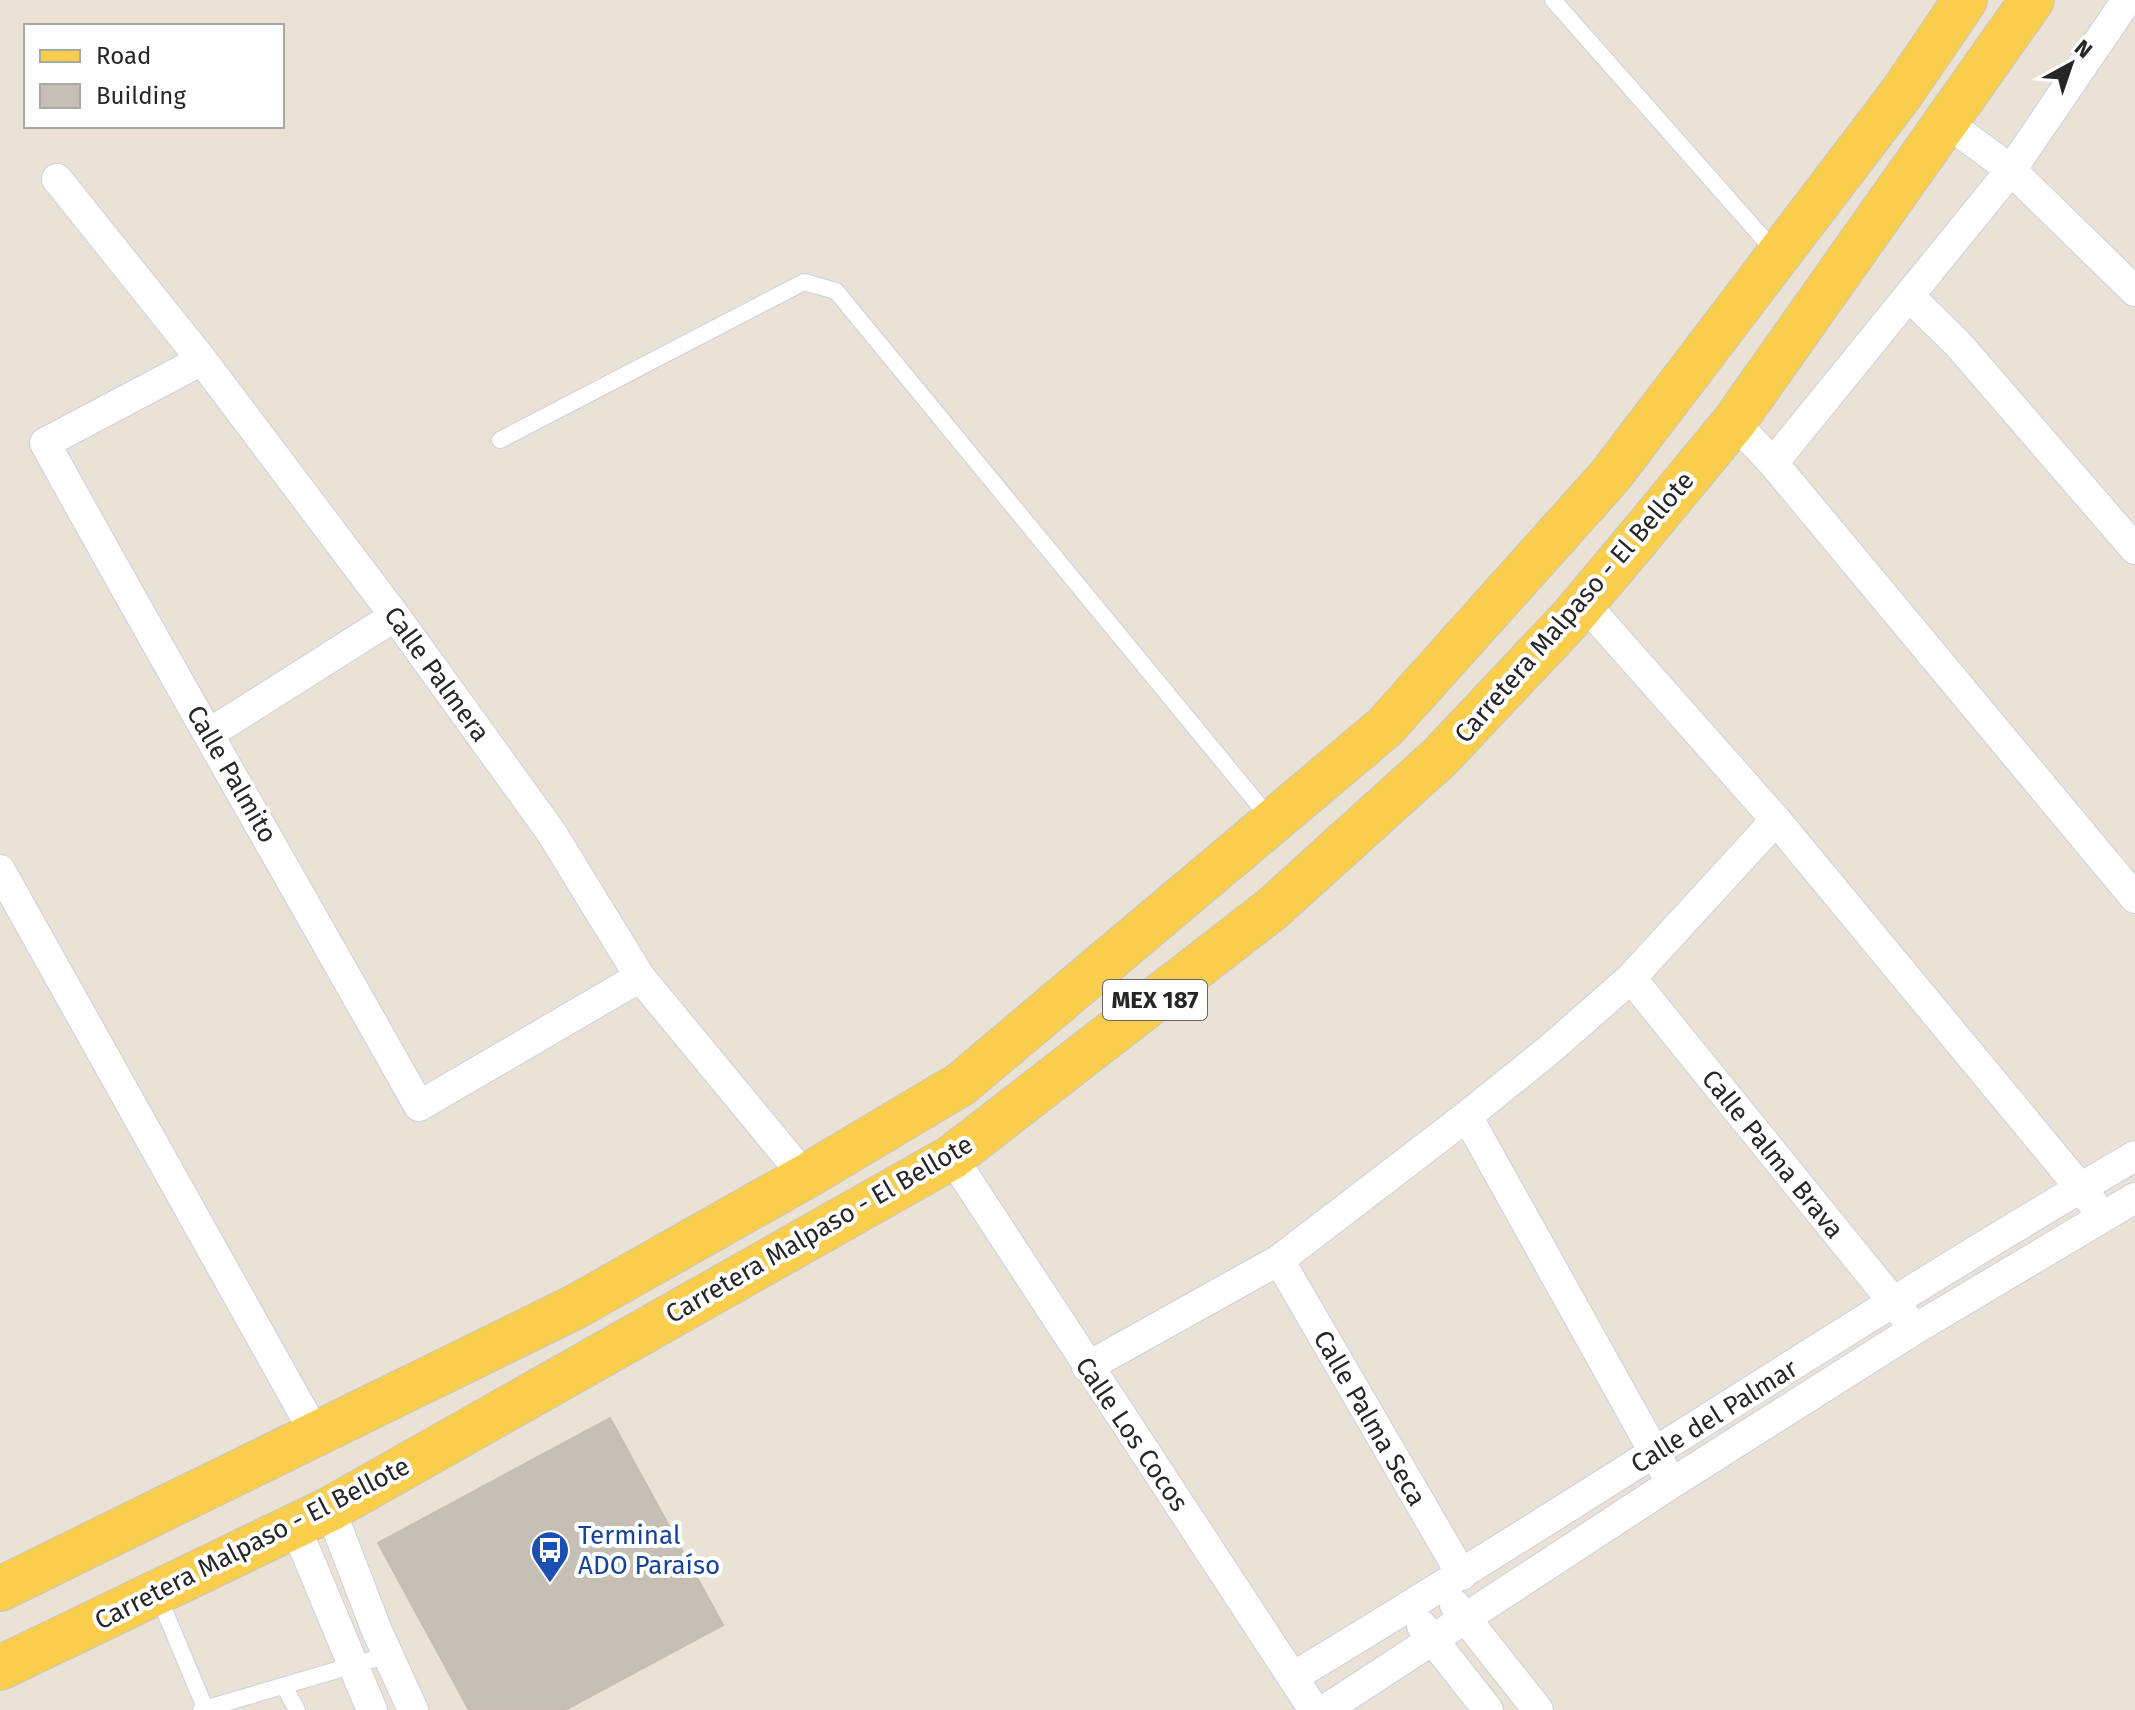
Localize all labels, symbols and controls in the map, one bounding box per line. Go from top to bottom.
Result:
legend [24,24,284,128]
north arrow [2031,24,2111,104]
text: N [2069,34,2098,64]
text: Road [96,42,151,70]
text: Building [96,82,186,110]
street label: Carretera Malpaso - El Bellote [1448,465,1701,749]
street label: Calle Palmera [377,601,496,748]
street label: Calle Palmito [180,700,283,848]
road number: MEX 187 [1103,980,1207,1020]
street label: Calle Palma Brava [1695,1064,1850,1245]
street label: Carretera Malpaso - El Bellote [660,1129,978,1330]
street label: Calle Palma Seca [1307,1325,1432,1512]
street label: Calle Los Cocos [1069,1351,1195,1517]
street label: Calle del Palmar [1625,1353,1803,1480]
street label: Carretera Malpaso - El Bellote [90,1450,415,1637]
place label: Terminal ADO Paraíso [578,1520,720,1581]
bus stop icon: Terminal ADO Paraíso [529,1529,571,1584]

